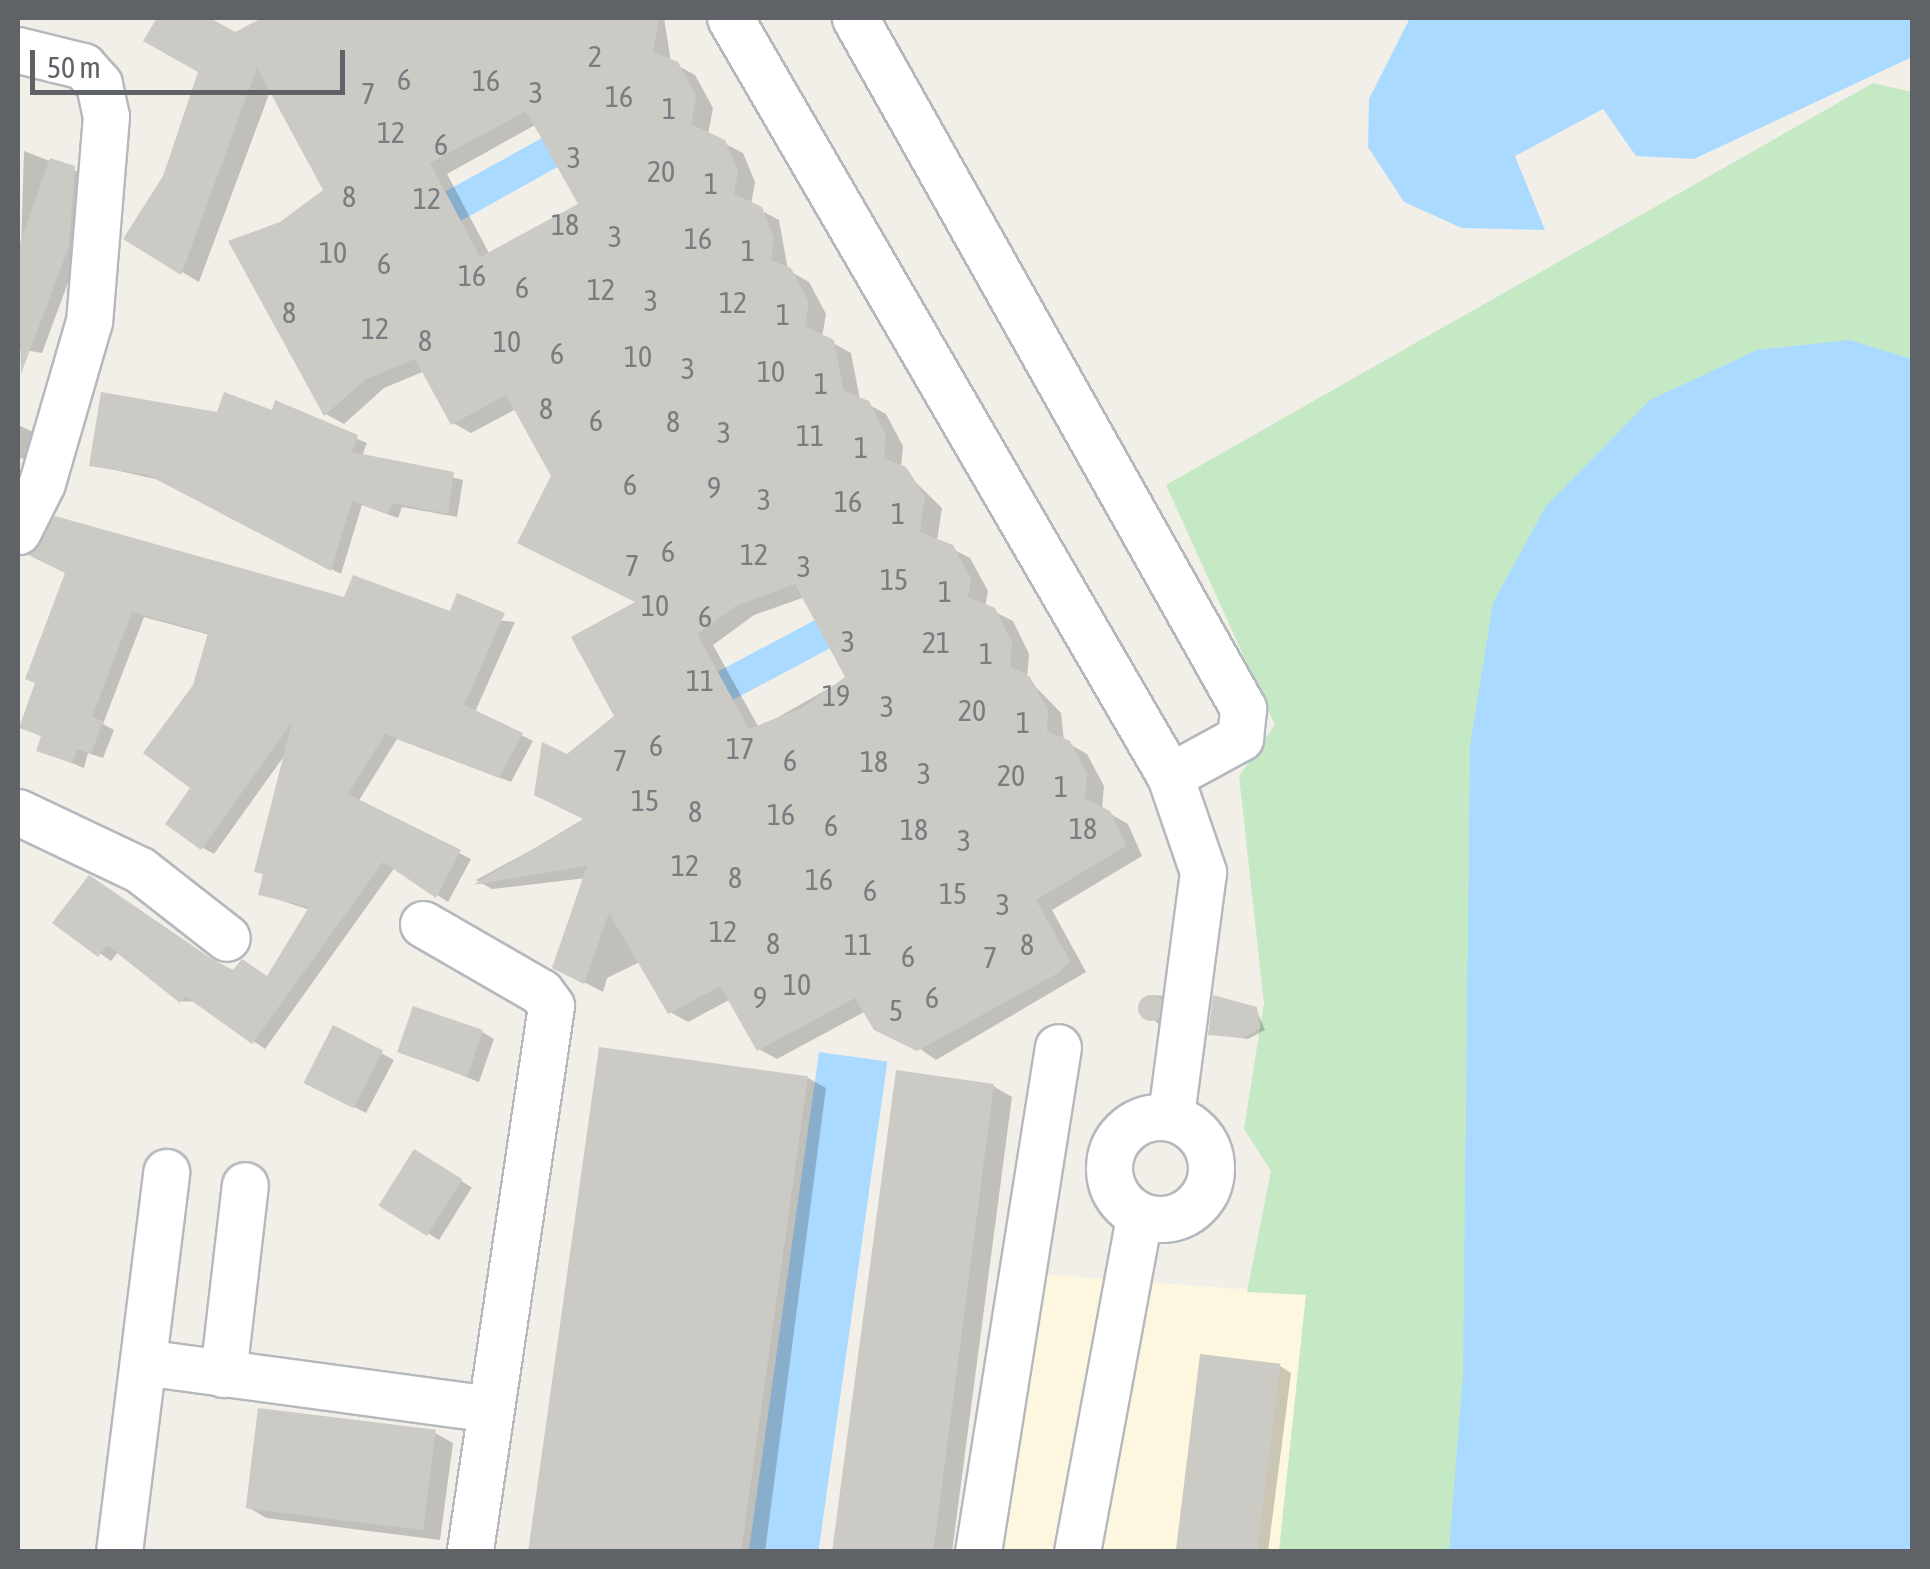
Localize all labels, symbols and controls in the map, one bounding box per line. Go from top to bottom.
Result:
scale bar [35,30,350,92]
house number: 2 [588,38,602,74]
text: 50 m [47,50,101,84]
house number: 6 [397,61,411,97]
house number: 16 [472,62,500,98]
house number: 3 [529,74,543,110]
house number: 7 [361,75,375,111]
house number: 16 [605,78,633,114]
house number: 1 [662,90,676,126]
house number: 12 [377,114,405,150]
house number: 6 [434,126,448,162]
house number: 3 [567,139,581,175]
house number: 20 [647,153,675,189]
house number: 1 [704,165,718,201]
house number: 8 [342,178,356,214]
house number: 12 [413,180,441,216]
house number: 18 [551,206,579,242]
house number: 3 [608,218,622,254]
house number: 16 [684,220,712,256]
house number: 1 [741,232,755,268]
house number: 10 [319,234,347,270]
house number: 6 [377,245,391,281]
house number: 16 [458,257,486,293]
house number: 6 [515,269,529,305]
house number: 12 [587,271,615,307]
house number: 3 [644,282,658,318]
house number: 12 [719,284,747,320]
house number: 8 [282,294,296,330]
house number: 1 [776,296,790,332]
house number: 12 [361,310,389,346]
house number: 8 [418,322,432,358]
house number: 10 [493,323,521,359]
house number: 6 [550,335,564,371]
house number: 10 [624,338,652,374]
house number: 3 [681,350,695,386]
house number: 10 [757,353,785,389]
house number: 1 [814,365,828,401]
house number: 8 [539,390,553,426]
house number: 6 [589,402,603,438]
house number: 8 [666,403,680,439]
house number: 3 [717,414,731,450]
house number: 11 [796,417,824,453]
house number: 1 [854,429,868,465]
house number: 6 [623,466,637,502]
house number: 9 [707,469,721,505]
house number: 3 [757,481,771,517]
house number: 16 [834,483,862,519]
house number: 1 [891,495,905,531]
house number: 6 [661,533,675,569]
house number: 12 [740,536,768,572]
house number: 7 [625,547,639,583]
house number: 3 [797,548,811,584]
house number: 15 [880,561,908,597]
house number: 1 [938,573,952,609]
house number: 10 [641,587,669,623]
house number: 6 [698,598,712,634]
house number: 3 [841,623,855,659]
house number: 21 [922,624,950,660]
house number: 1 [979,635,993,671]
house number: 11 [686,662,714,698]
house number: 19 [822,677,850,713]
house number: 3 [880,688,894,724]
house number: 20 [958,692,986,728]
house number: 1 [1016,704,1030,740]
house number: 6 [649,727,663,763]
house number: 17 [726,730,754,766]
house number: 7 [613,742,627,778]
house number: 6 [783,742,797,778]
house number: 18 [860,743,888,779]
house number: 3 [917,755,931,791]
house number: 20 [997,757,1025,793]
house number: 1 [1054,768,1068,804]
house number: 15 [631,782,659,818]
house number: 8 [688,793,702,829]
house number: 16 [767,796,795,832]
house number: 6 [824,807,838,843]
house number: 18 [1069,810,1097,846]
house number: 18 [900,811,928,847]
house number: 3 [957,822,971,858]
house number: 12 [671,847,699,883]
house number: 8 [728,859,742,895]
house number: 16 [805,861,833,897]
house number: 6 [863,872,877,908]
house number: 15 [939,875,967,911]
house number: 3 [996,886,1010,922]
house number: 12 [709,913,737,949]
house number: 8 [766,925,780,961]
house number: 11 [844,926,872,962]
house number: 8 [1020,926,1034,962]
house number: 6 [901,938,915,974]
house number: 7 [983,939,997,975]
house number: 10 [783,966,811,1002]
house number: 9 [753,979,767,1015]
house number: 6 [925,979,939,1015]
house number: 5 [889,992,903,1028]

